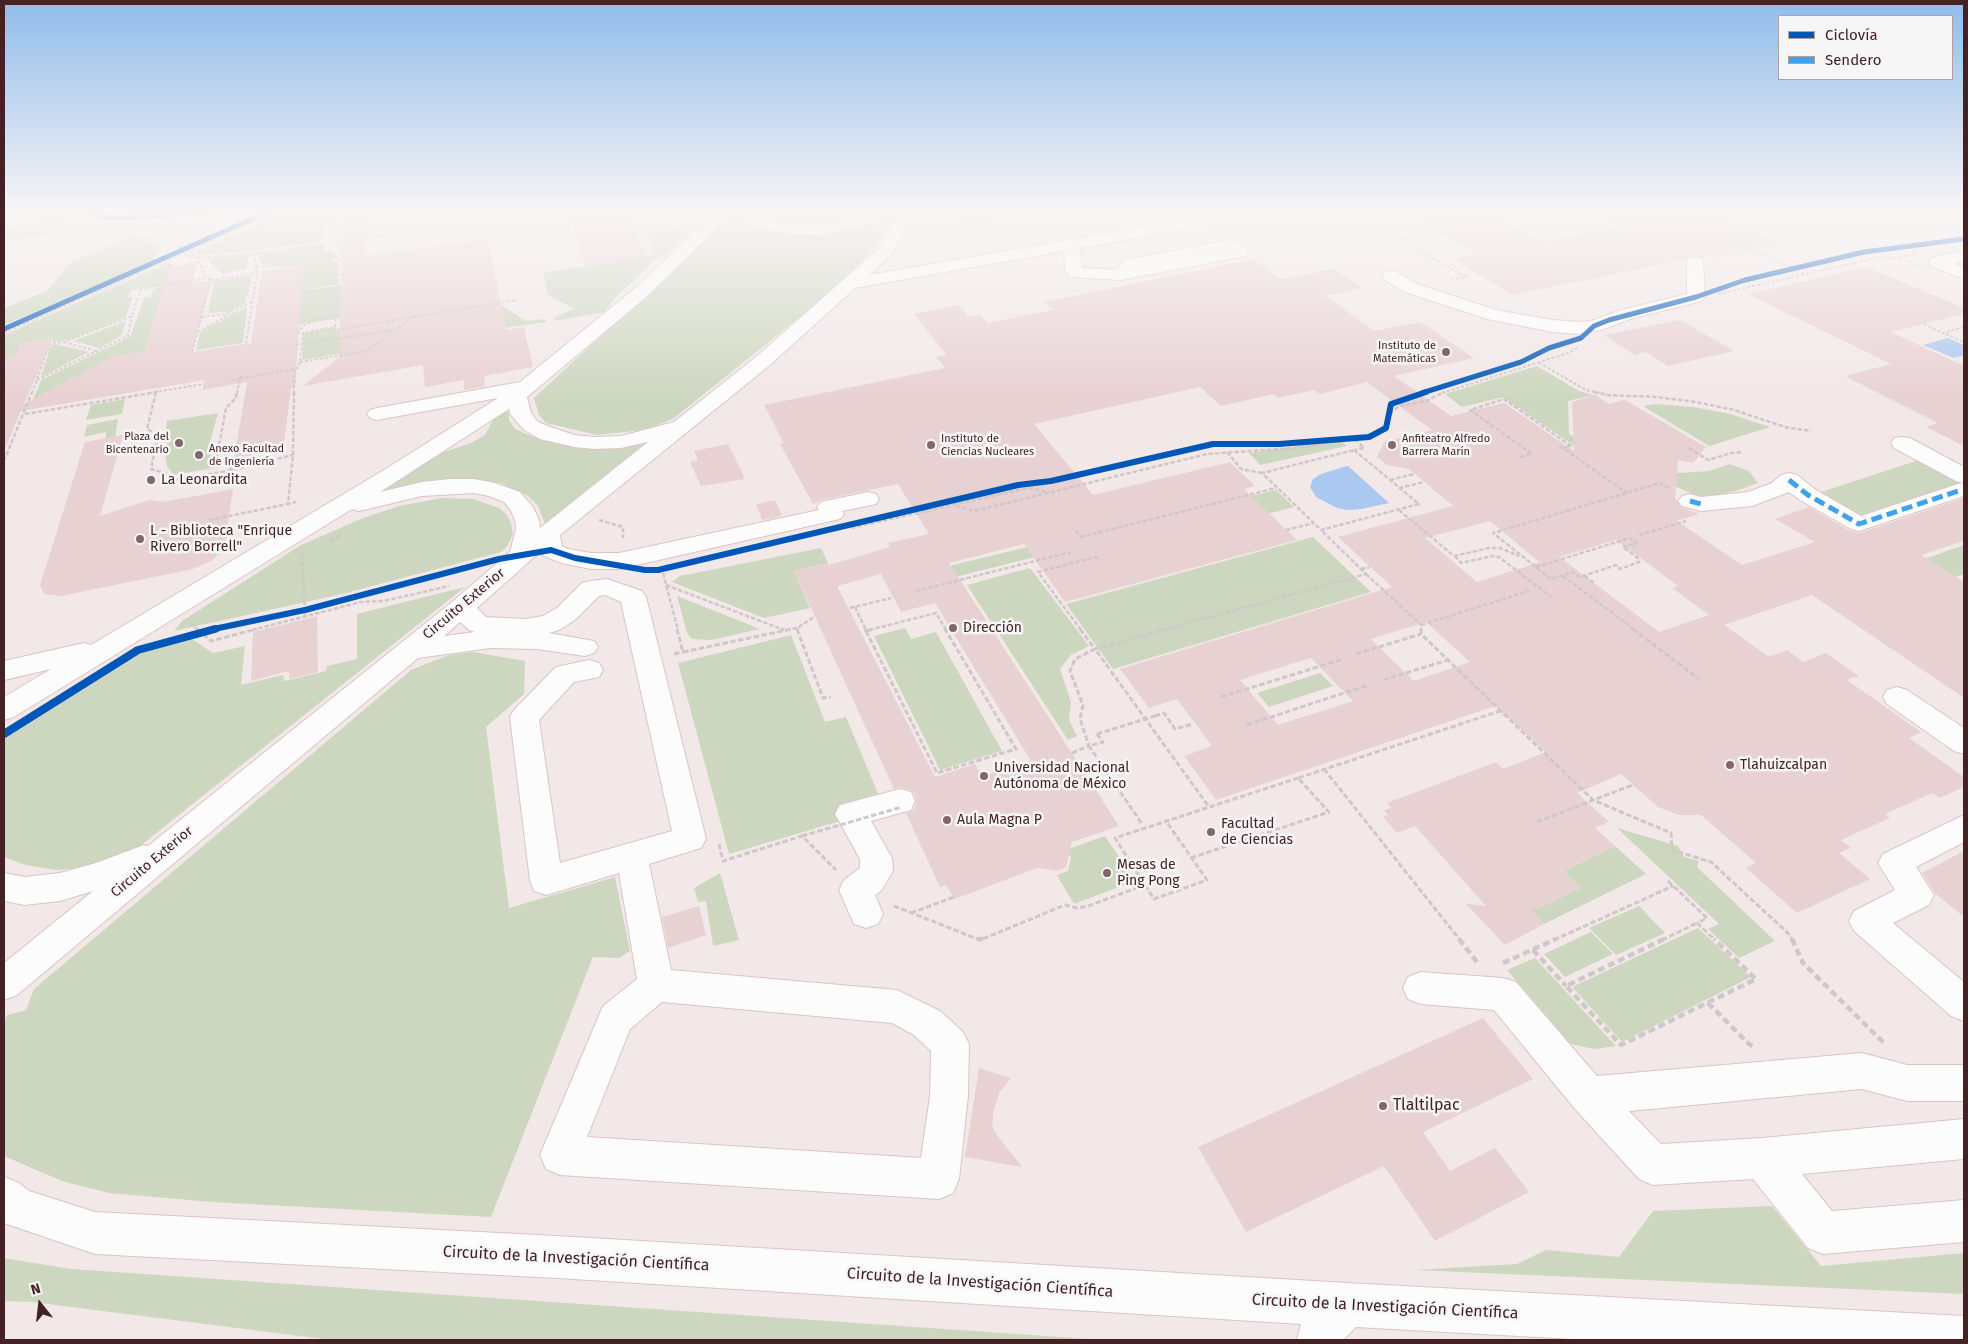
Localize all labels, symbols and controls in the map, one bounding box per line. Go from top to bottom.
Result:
legend [1778,15,1953,80]
text: Ciclovía [1825,26,1878,44]
text: Sendero [1825,51,1881,69]
place label: Instituto de Matemáticas [1373,339,1436,365]
marker: Instituto de Matemáticas [1440,346,1452,358]
place label: Plaza del Bicentenario [106,430,169,456]
place label: Instituto de Ciencias Nucleares [941,432,1034,458]
place label: Anfiteatro Alfredo Barrera Marín [1402,432,1490,458]
marker: Plaza del Bicentenario [173,437,185,449]
marker: Instituto de Ciencias Nucleares [925,439,937,451]
marker: Anfiteatro Alfredo Barrera Marín [1386,439,1398,451]
place label: Anexo Facultad de Ingeniería [209,442,284,468]
marker: Anexo Facultad de Ingeniería [193,449,205,461]
place label: La Leonardita [161,472,247,488]
marker: La Leonardita [145,474,157,486]
place label: L - Biblioteca "Enrique Rivero Borrell" [150,523,292,556]
marker: L - Biblioteca "Enrique Rivero Borrell" [134,533,146,545]
street label: Circuito Exterior [420,565,508,643]
place label: Dirección [963,620,1022,636]
marker: Dirección [947,622,959,634]
place label: Tlahuizcalpan [1740,757,1827,773]
marker: Tlahuizcalpan [1724,759,1736,771]
place label: Universidad Nacional Autónoma de México [994,760,1129,792]
marker: Universidad Nacional Autónoma de México [978,770,990,782]
place label: Aula Magna P [957,812,1042,828]
marker: Aula Magna P [941,814,953,826]
place label: Facultad de Ciencias [1221,816,1293,849]
street label: Circuito Exterior [108,823,196,901]
marker: Facultad de Ciencias [1205,826,1217,838]
place label: Mesas de Ping Pong [1117,857,1180,890]
marker: Mesas de Ping Pong [1101,867,1113,879]
place label: Tlaltilpac [1393,1096,1460,1116]
marker: Tlaltilpac [1377,1100,1389,1112]
street label: Circuito de la Investigación Científica [442,1242,710,1276]
street label: Circuito de la Investigación Científica [846,1264,1114,1302]
north arrow [15,1279,65,1329]
text: N [29,1280,43,1299]
street label: Circuito de la Investigación Científica [1251,1290,1519,1324]

